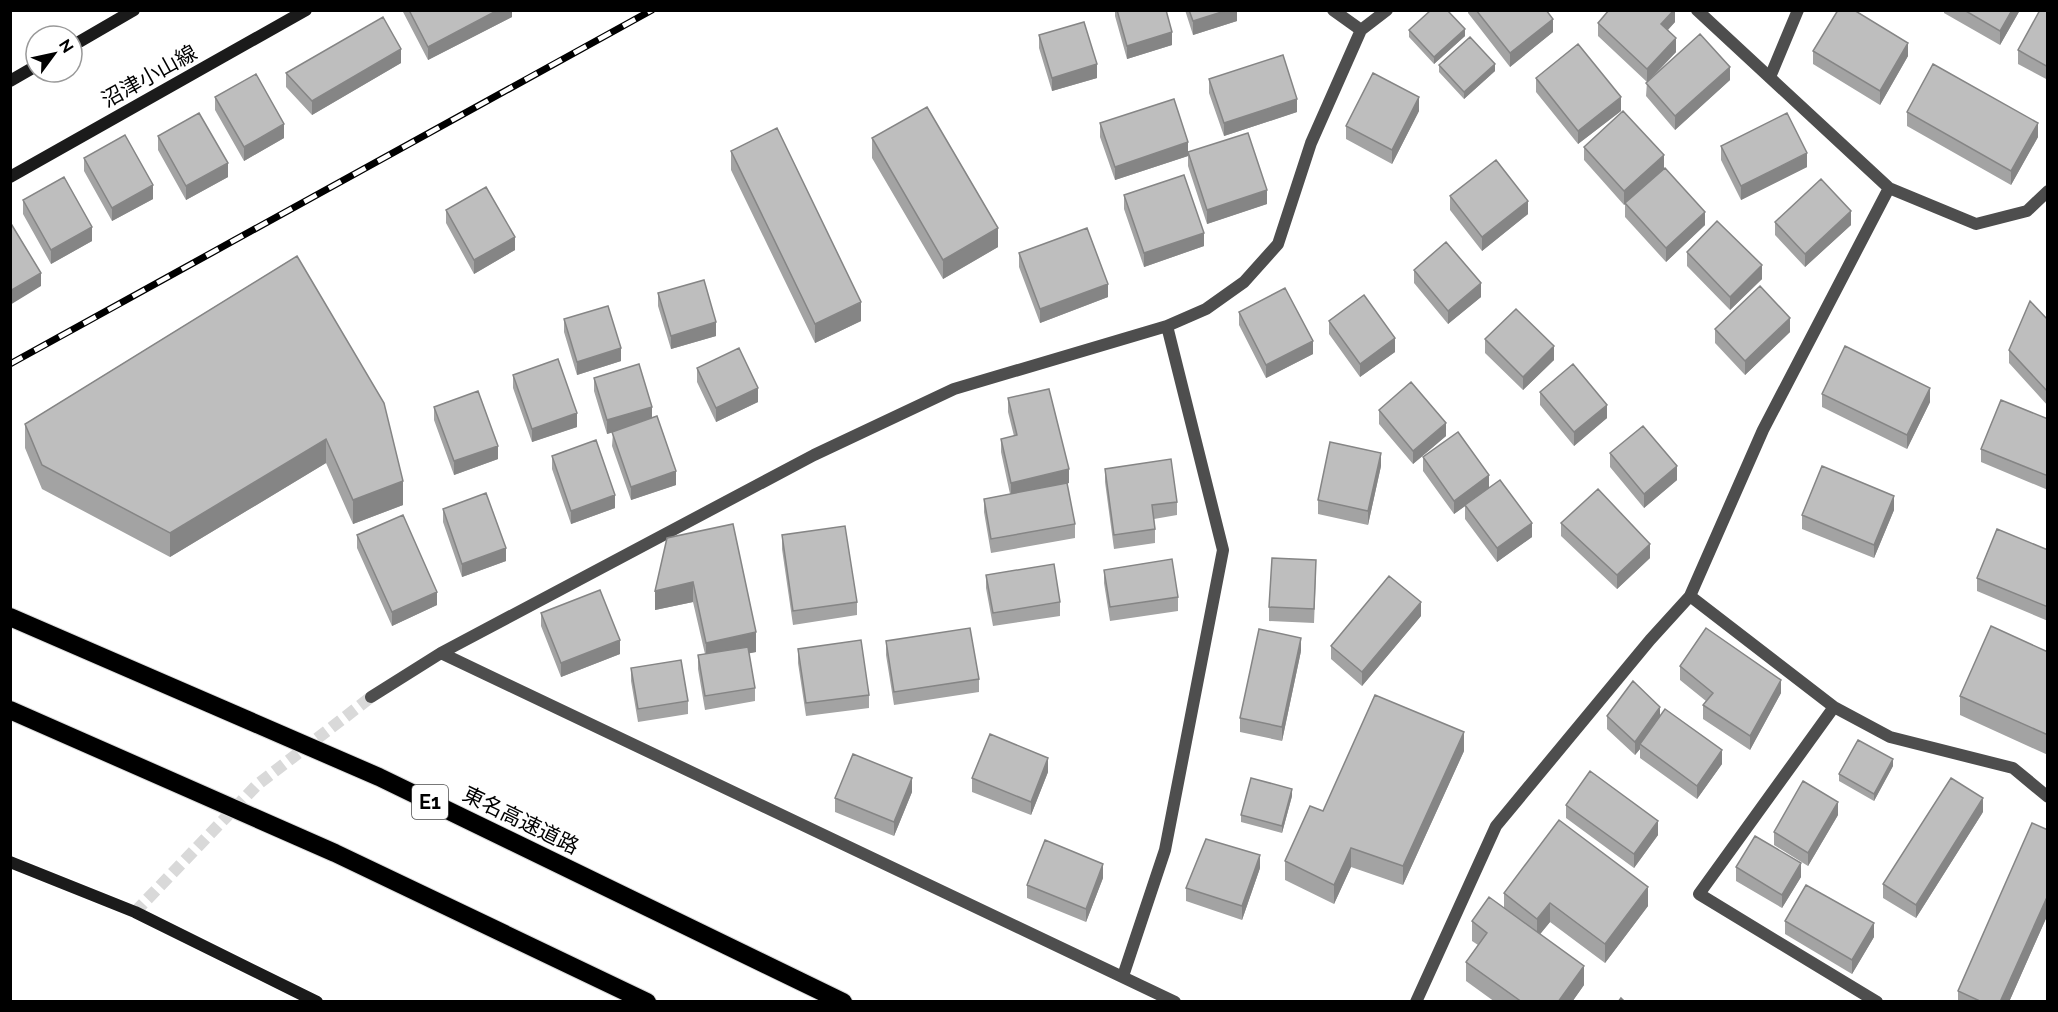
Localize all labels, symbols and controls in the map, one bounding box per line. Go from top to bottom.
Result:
north arrow [24,24,84,84]
text: N [55,36,77,56]
street label: 沼津小山線 [97,40,201,112]
street label: 東名高速道路 [459,781,583,859]
road number: E1 [412,785,448,819]

